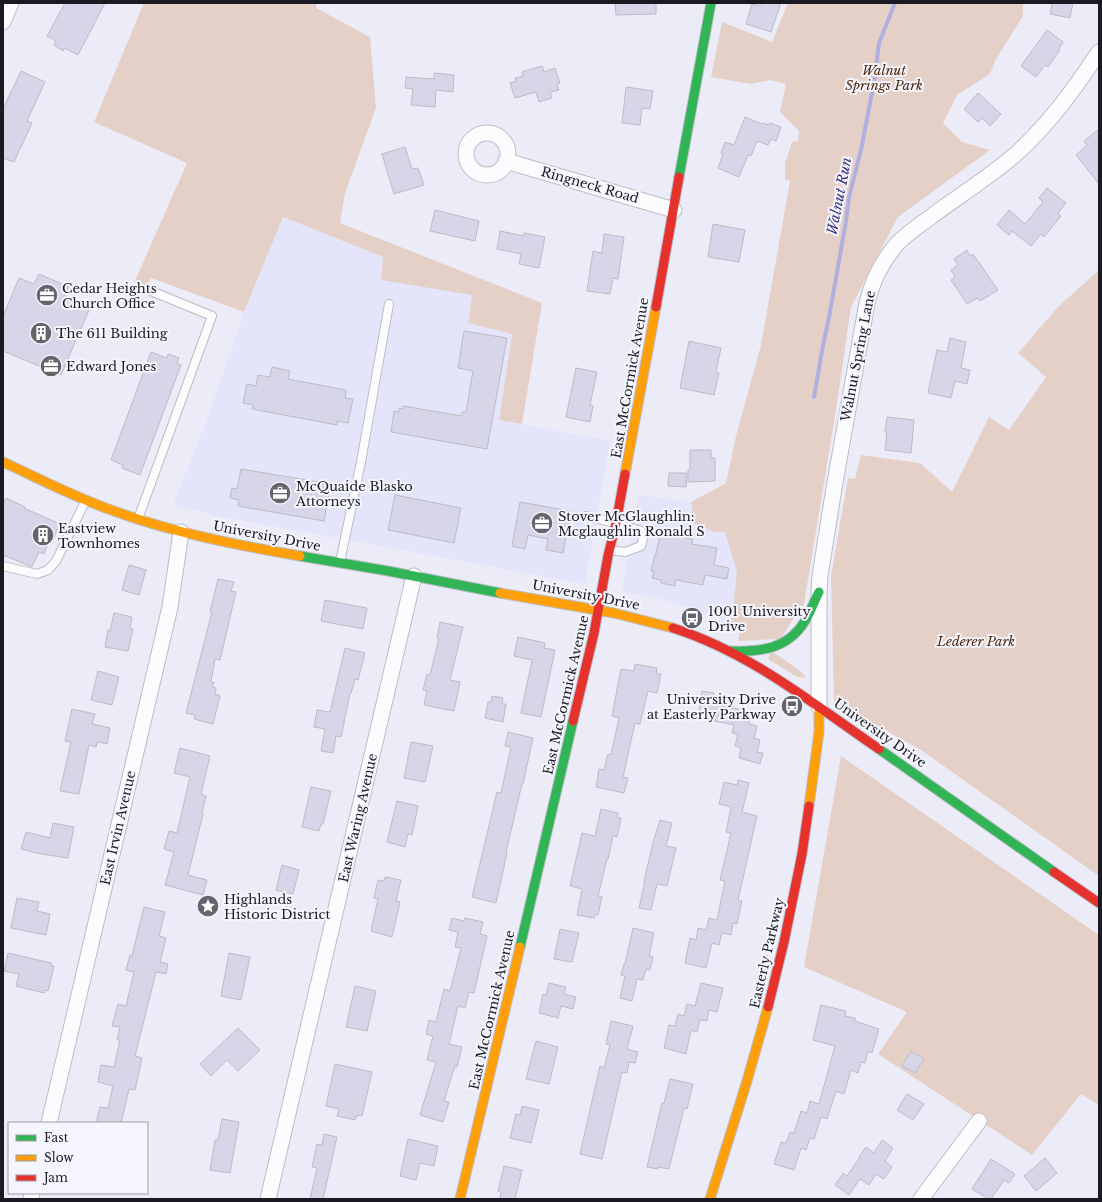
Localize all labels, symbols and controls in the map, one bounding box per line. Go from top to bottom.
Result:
park label: Walnut Springs Park [845,62,923,94]
water label: Walnut Run [823,155,855,236]
street label: Ringneck Road [539,163,641,207]
place label: Cedar Heights Church Office [62,280,157,312]
office icon: Cedar Heights Church Office [34,282,60,308]
street label: Walnut Spring Lane [837,289,879,424]
street label: East McCormick Avenue [607,296,653,460]
building icon: The 611 Building [28,320,54,346]
place label: The 611 Building [56,325,168,342]
office icon: Edward Jones [38,353,64,379]
place label: Edward Jones [66,358,157,375]
place label: McQuaide Blasko Attorneys [295,478,413,510]
office icon: McQuaide Blasko Attorneys [267,480,293,506]
place label: Stover McGlaughlin: Mcglaughlin Ronald S [558,508,705,540]
office icon: Stover McGlaughlin: Mcglaughlin Ronald S [529,510,555,536]
street label: University Drive [212,517,322,555]
place label: Eastview Townhomes [58,520,140,552]
building icon: Eastview Townhomes [30,522,56,548]
street label: University Drive [531,576,641,614]
place label: 1001 University Drive [708,603,812,635]
bus stop icon: 1001 University Drive [679,605,705,631]
street label: East McCormick Avenue [539,614,593,776]
park label: Lederer Park [936,633,1015,650]
place label: University Drive at Easterly Parkway [647,691,777,723]
bus stop icon: University Drive at Easterly Parkway [779,693,805,719]
street label: University Drive [830,695,930,771]
street label: East Waring Avenue [335,752,381,884]
street label: East Irvin Avenue [97,769,139,887]
place label: Highlands Historic District [224,891,330,923]
place icon: Highlands Historic District [195,893,221,919]
street label: Easterly Parkway [746,895,788,1010]
street label: East McCormick Avenue [465,929,519,1091]
legend [8,1122,148,1194]
text: Fast [44,1130,69,1145]
text: Slow [44,1150,74,1165]
text: Jam [42,1170,68,1185]

